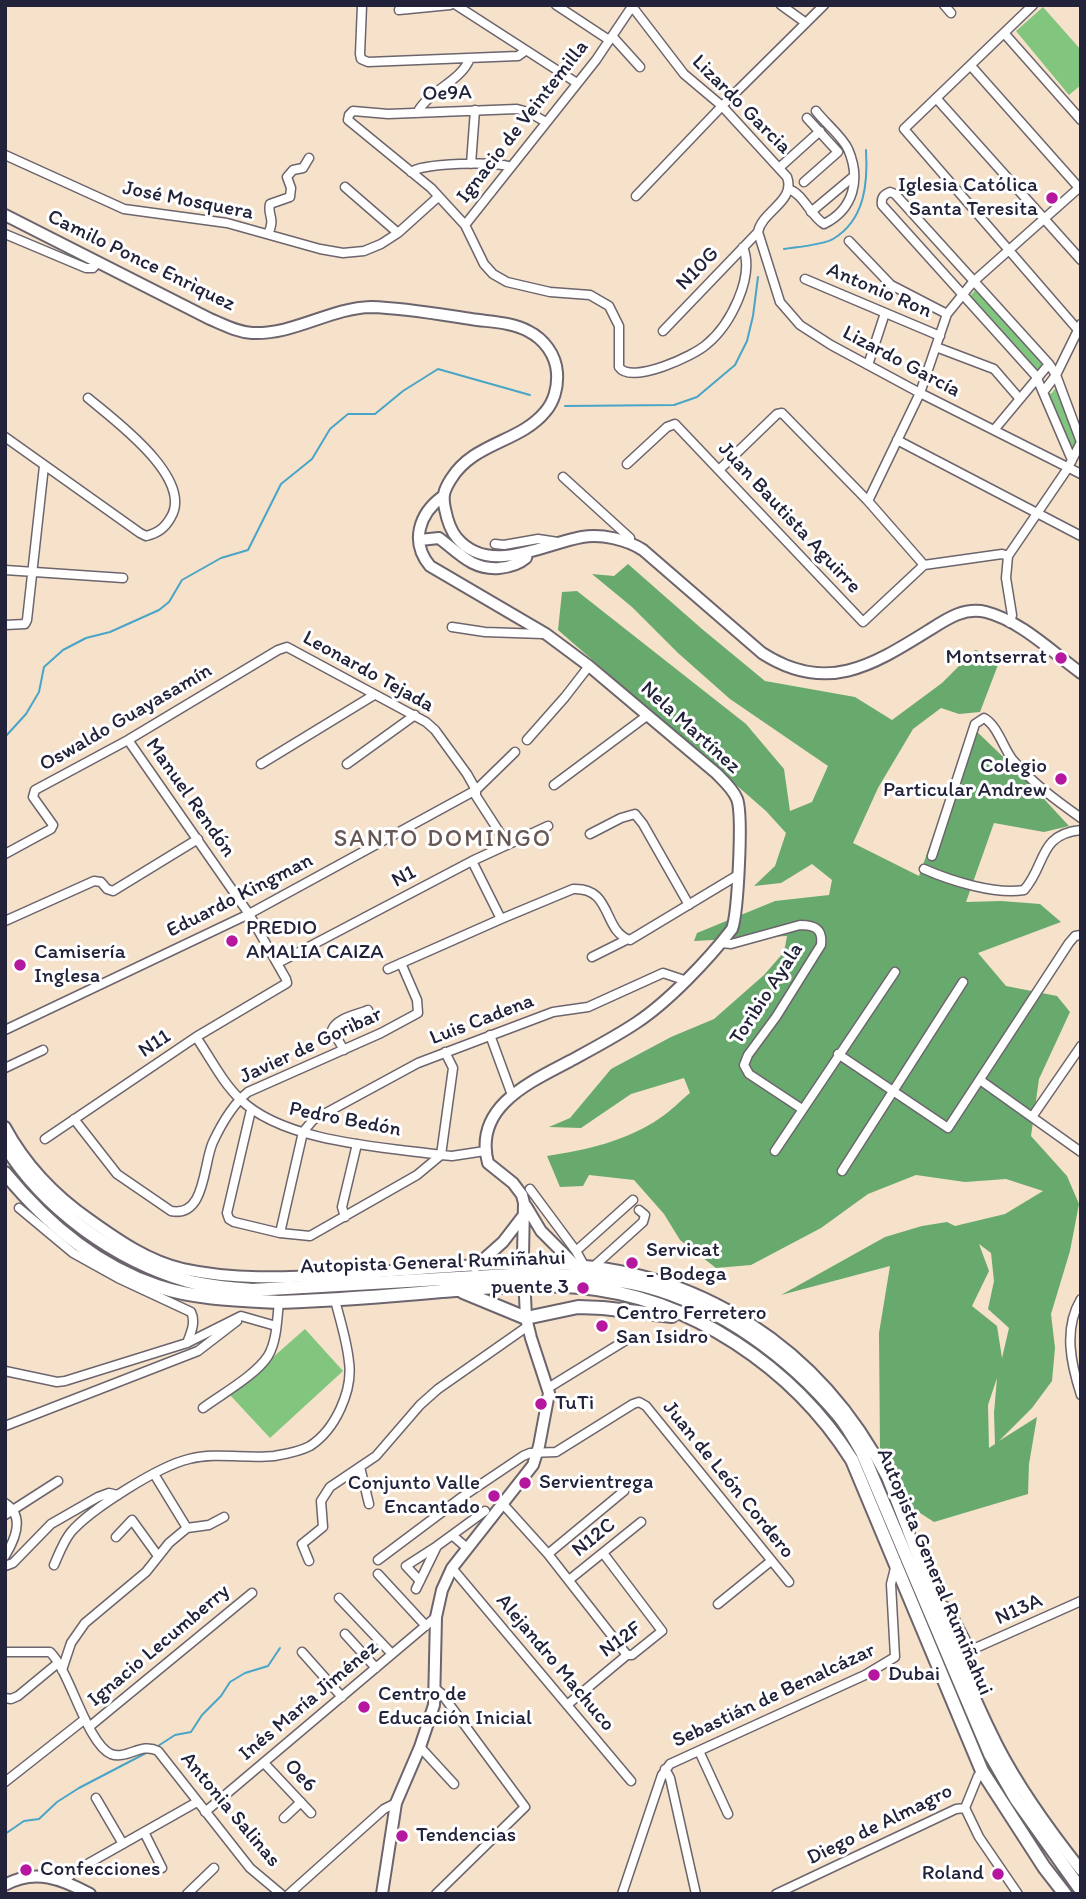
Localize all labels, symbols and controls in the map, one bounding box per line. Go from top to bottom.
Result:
street label: Ignacio de Veintemilla [452,36,594,208]
street label: Lizardo Garcia [686,50,796,160]
street label: Oe9A [422,81,472,107]
place label: Iglesia Católica Santa Teresita [898,173,1038,223]
street label: José Mosquera [120,176,256,226]
marker: Iglesia Católica Santa Teresita [1044,190,1060,206]
street label: Camilo Ponce Enrìquez [43,205,239,317]
street label: N10G [671,242,725,296]
street label: Antonio Ron [823,258,935,324]
street label: Lizardo García [838,320,964,404]
street label: Juan Bautista Aguirre [712,437,866,599]
street label: Leonardo Tejada [298,626,438,718]
place label: Montserrat [946,645,1047,671]
marker: Montserrat [1053,650,1069,666]
street label: Oswaldo Guayasamín [35,658,217,778]
street label: Nela Martínez [635,677,745,779]
street label: Manuel Rendón [140,733,240,863]
place label: Colegio Particular Andrew [883,754,1047,804]
marker: Colegio Particular Andrew [1053,771,1069,787]
district label: SANTO DOMINGO [337,826,549,854]
street label: Eduardo Kingman [163,848,317,944]
street label: N1 [388,860,420,894]
place label: PREDIO AMALIA CAIZA [246,916,384,966]
marker: PREDIO AMALIA CAIZA [224,933,240,949]
street label: Toribio Ayala [725,938,809,1050]
place label: Camisería Inglesa [34,940,126,990]
marker: Camisería Inglesa [12,957,28,973]
street label: Luis Cadena [426,989,538,1051]
street label: Javier de Goribar [236,1002,386,1090]
street label: N11 [134,1024,176,1064]
street label: Pedro Bedón [287,1097,403,1143]
place label: Servicat - Bodega [646,1238,727,1288]
street label: Autopista General Rumiñahui [300,1246,566,1280]
marker: Servicat - Bodega [624,1255,640,1271]
place label: puente 3 [491,1275,569,1301]
marker: puente 3 [575,1280,591,1296]
place label: Centro Ferretero San Isidro [616,1301,766,1351]
marker: Centro Ferretero San Isidro [594,1318,610,1334]
place label: TuTi [555,1391,594,1417]
marker: TuTi [533,1396,549,1412]
street label: Juan de León Cordero [657,1396,799,1564]
street label: Autopista General Rumiñahui [870,1445,998,1699]
place label: Servientrega [539,1470,653,1496]
place label: Conjunto Valle Encantado [348,1471,480,1521]
marker: Servientrega [517,1475,533,1491]
marker: Conjunto Valle Encantado [486,1488,502,1504]
street label: N12C [567,1513,621,1563]
street label: Ignacio Lecumberry [83,1579,235,1713]
street label: Alejandro Machuco [490,1589,620,1737]
street label: N13A [992,1589,1046,1631]
street label: N12F [595,1616,647,1664]
street label: Inés María Jiménez [234,1635,384,1767]
street label: Sebastián de Benalcázar [669,1638,879,1754]
place label: Dubai [888,1662,940,1688]
marker: Dubai [866,1667,882,1683]
place label: Centro de Educación Inicial [378,1682,532,1732]
marker: Centro de Educación Inicial [356,1699,372,1715]
street label: Antonia Salinas [175,1747,285,1873]
street label: Oe6 [278,1754,322,1798]
street label: Diego de Almagro [803,1779,957,1871]
place label: Tendencias [416,1823,516,1849]
marker: Tendencias [394,1828,410,1844]
place label: Confecciones [40,1857,160,1883]
place label: Roland [922,1861,984,1887]
marker: Confecciones [18,1862,34,1878]
marker: Roland [990,1866,1006,1882]

